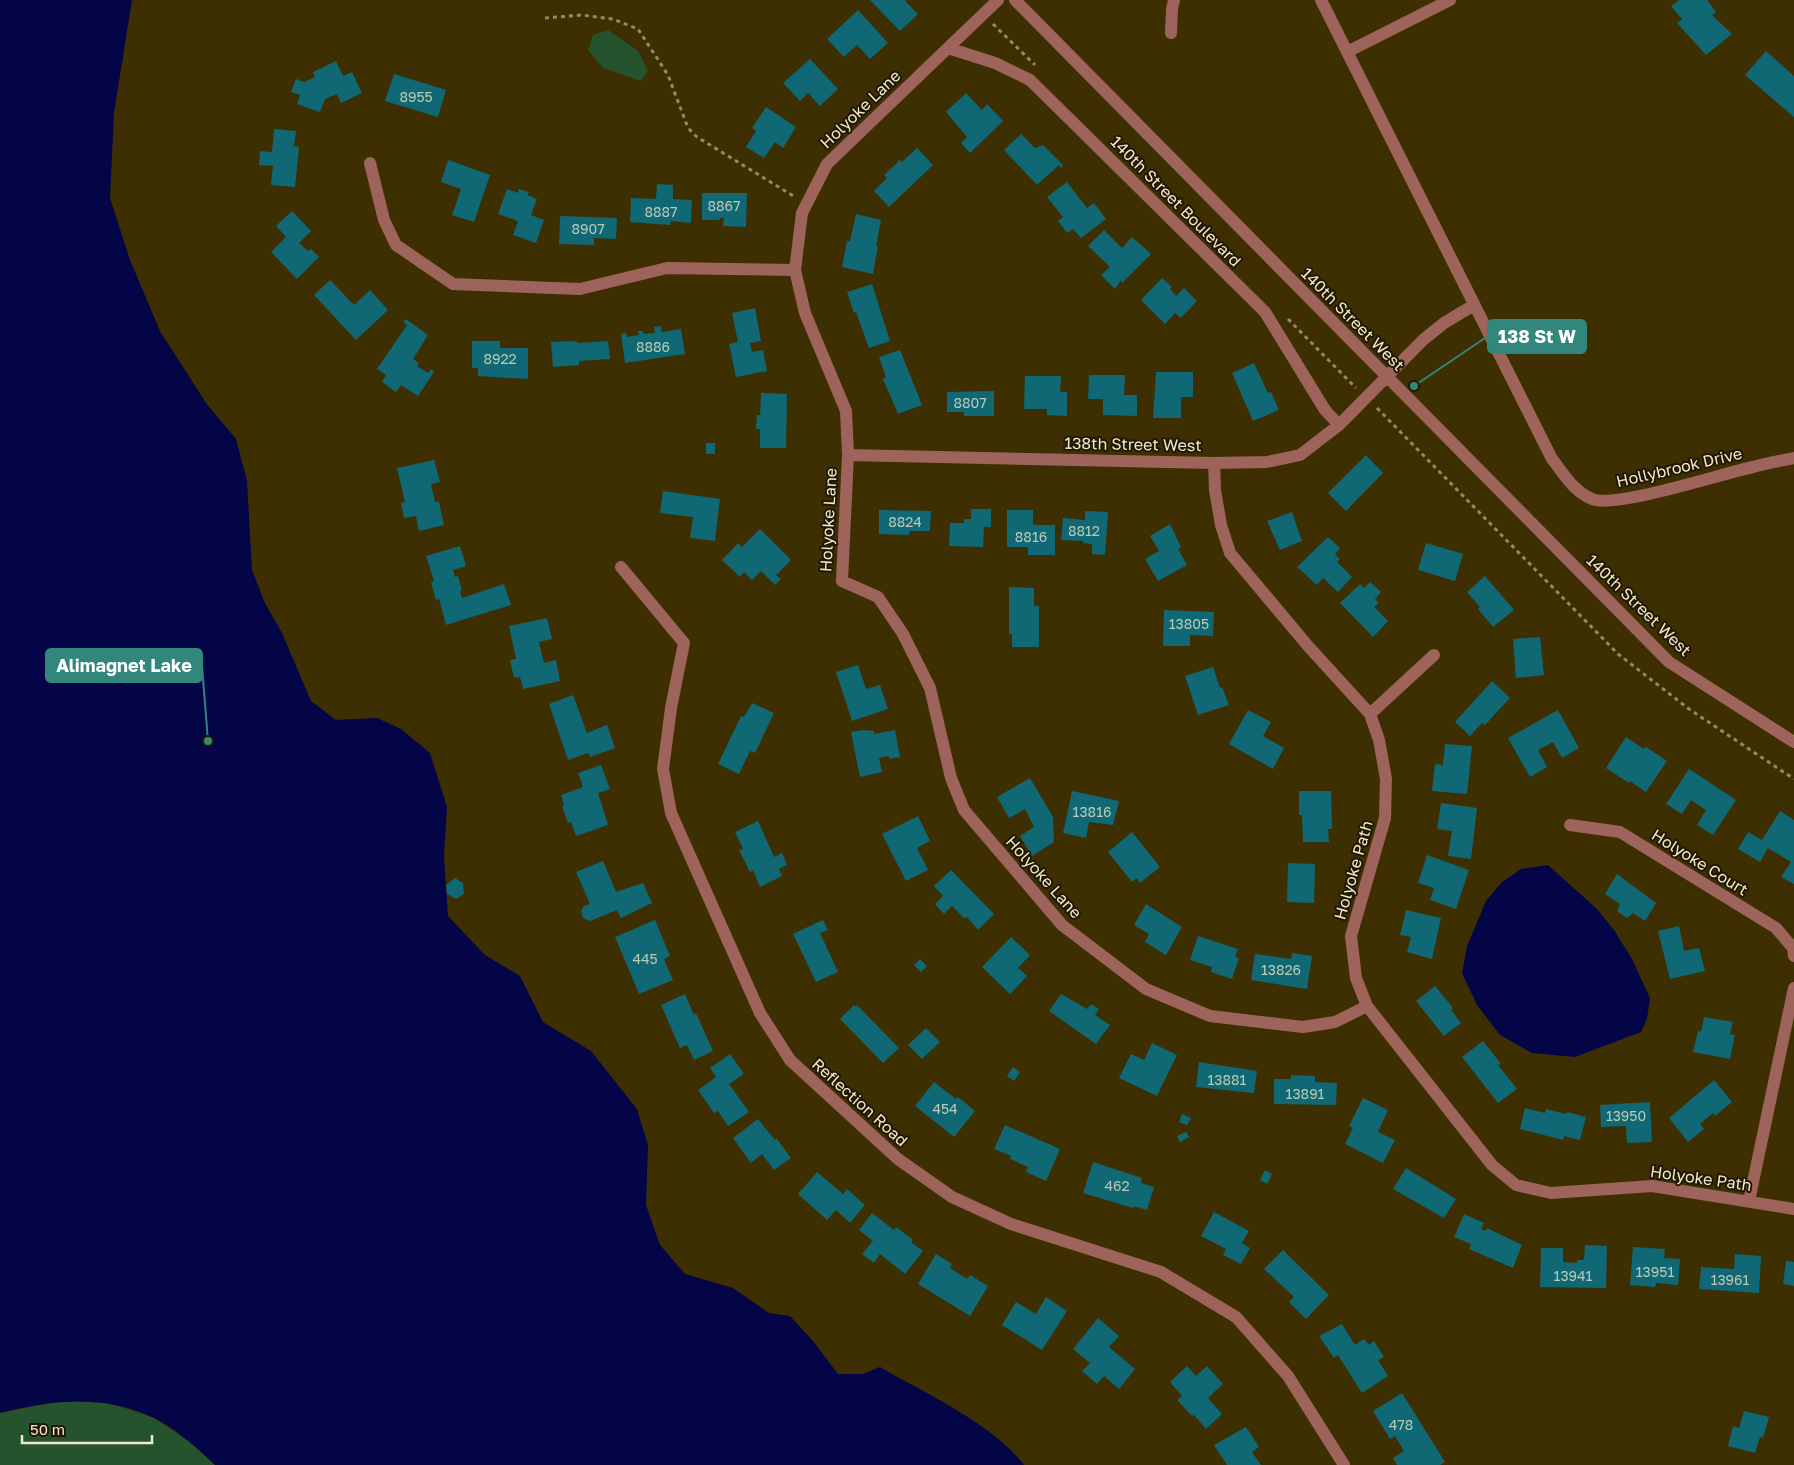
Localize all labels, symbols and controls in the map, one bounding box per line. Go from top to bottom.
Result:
street label: Holyoke Lane [816,66,904,152]
house number: 8955 [399,88,433,105]
street label: 140th Street Boulevard [1107,132,1245,270]
house number: 8867 [708,197,740,214]
house number: 8887 [644,203,678,220]
house number: 8907 [571,220,605,237]
street label: 140th Street West [1297,263,1409,375]
callout: 138 St W [1488,320,1586,353]
text: 138 St W [1498,325,1576,347]
house number: 8886 [636,338,670,355]
house number: 8922 [483,350,517,367]
house number: 8807 [953,394,987,411]
street label: 138th Street West [1064,433,1202,455]
street label: Hollybrook Drive [1614,443,1744,491]
street label: Holyoke Lane [815,467,841,573]
house number: 8824 [888,513,922,530]
house number: 8812 [1068,522,1100,539]
house number: 8816 [1015,528,1047,545]
street label: 140th Street West [1582,550,1696,660]
house number: 13805 [1169,615,1209,632]
callout: Alimagnet Lake [46,649,202,682]
text: Alimagnet Lake [56,654,192,676]
house number: 13816 [1073,803,1111,820]
street label: Holyoke Path [1329,818,1377,922]
street label: Holyoke Court [1648,824,1752,900]
street label: Holyoke Lane [1002,832,1086,922]
house number: 445 [632,950,658,967]
house number: 13826 [1261,961,1301,978]
street label: Reflection Road [808,1054,912,1150]
house number: 13881 [1208,1071,1247,1088]
house number: 13891 [1286,1085,1325,1102]
house number: 454 [932,1100,958,1117]
house number: 13950 [1606,1107,1646,1124]
street label: Holyoke Path [1649,1161,1753,1195]
house number: 462 [1104,1177,1130,1194]
house number: 13951 [1636,1263,1674,1280]
house number: 13941 [1554,1267,1593,1284]
house number: 13961 [1711,1271,1750,1288]
scale bar [22,1412,152,1444]
house number: 478 [1389,1416,1413,1433]
text: 50 m [30,1420,65,1438]

